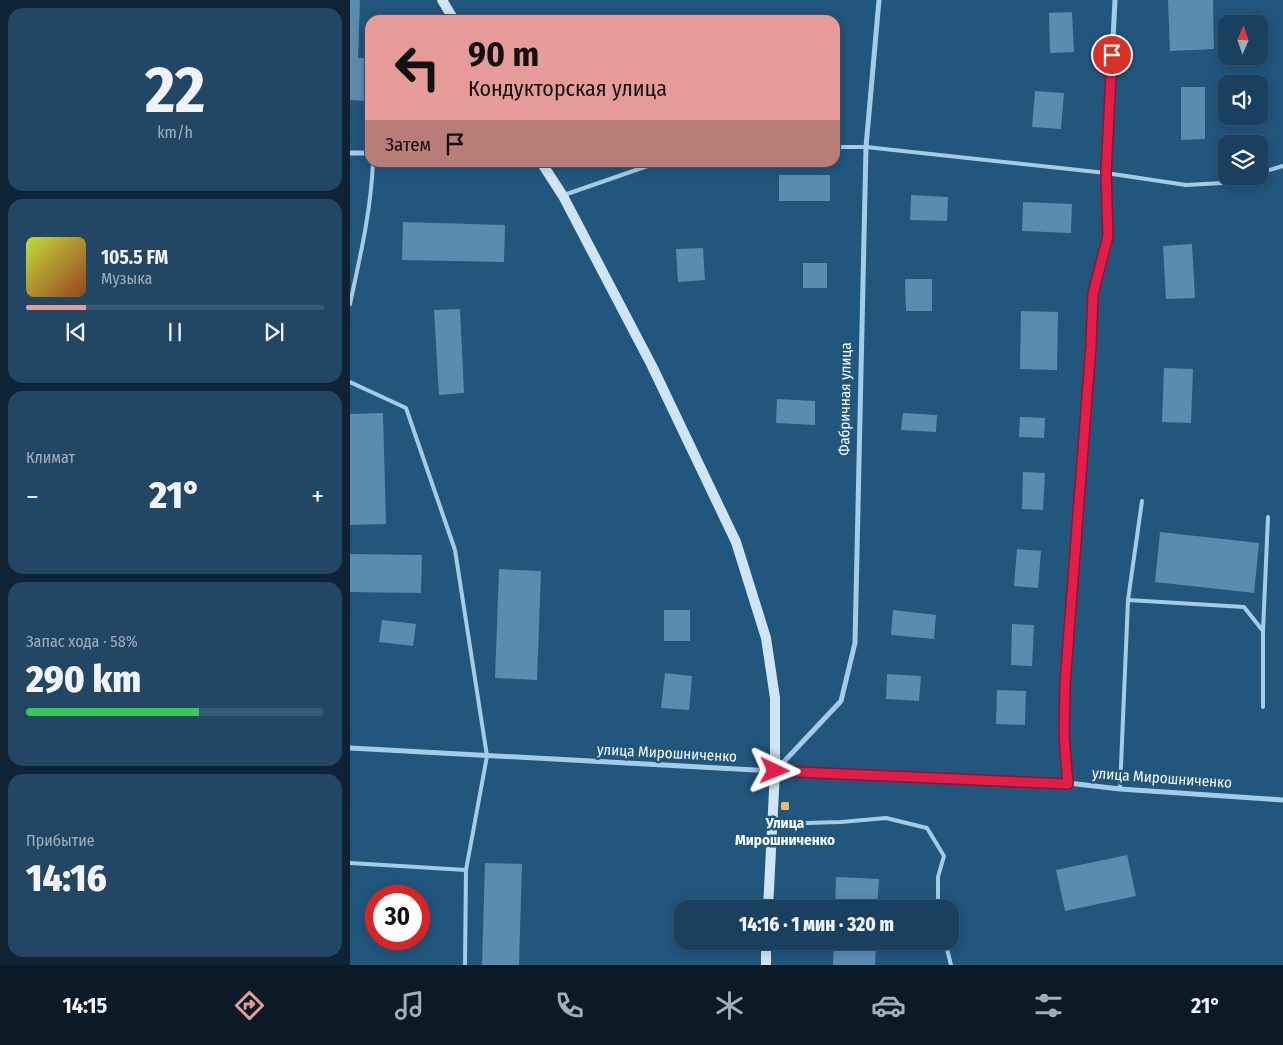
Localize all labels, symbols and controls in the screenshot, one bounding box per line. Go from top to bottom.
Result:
north arrow [1218,15,1268,65]
map controls [1218,15,1268,185]
text: 90 m [468,33,539,75]
pin [1091,34,1133,76]
icon: left [385,35,450,100]
icon: arrive [1098,41,1126,69]
text: 22 [145,51,205,129]
text: Кондукторская улица [468,75,667,102]
button: sound [1218,75,1268,125]
text: km/h [157,123,193,142]
icon: arrive [441,130,469,158]
text: Затем [385,133,431,156]
button: layers [1218,135,1268,185]
text: 105.5 FM [101,246,168,269]
text: Музыка [101,269,152,288]
icon: previous [62,318,90,346]
icon: pause [161,318,189,346]
icon: next [260,318,288,346]
street label: Фабричная улица [835,342,855,456]
text: Климат [26,448,75,467]
text: 21° [149,472,201,518]
text: − [26,480,39,513]
text: + [311,480,324,513]
text: Запас хода · 58% [26,632,138,651]
text: 290 km [26,656,141,702]
street label: улица Мирошниченко [597,740,738,766]
position arrow [748,744,800,796]
street label: улица Мирошниченко [1092,764,1233,792]
marker: Улица Мирошниченко [779,800,791,812]
place label: Улица Мирошниченко [735,814,835,849]
text: Прибытие [26,831,95,850]
text: 14:16 [26,855,107,901]
speed limit sign: 30 [365,885,430,950]
text: 14:16 · 1 мин · 320 m [739,913,894,936]
icon: directions [232,988,267,1023]
icon: music [392,988,427,1023]
icon: phone [552,988,587,1023]
icon: climate [712,988,747,1023]
icon: car [871,988,906,1023]
icon: filters [1031,988,1066,1023]
text: 14:15 [62,992,107,1019]
text: 21° [1191,992,1221,1019]

